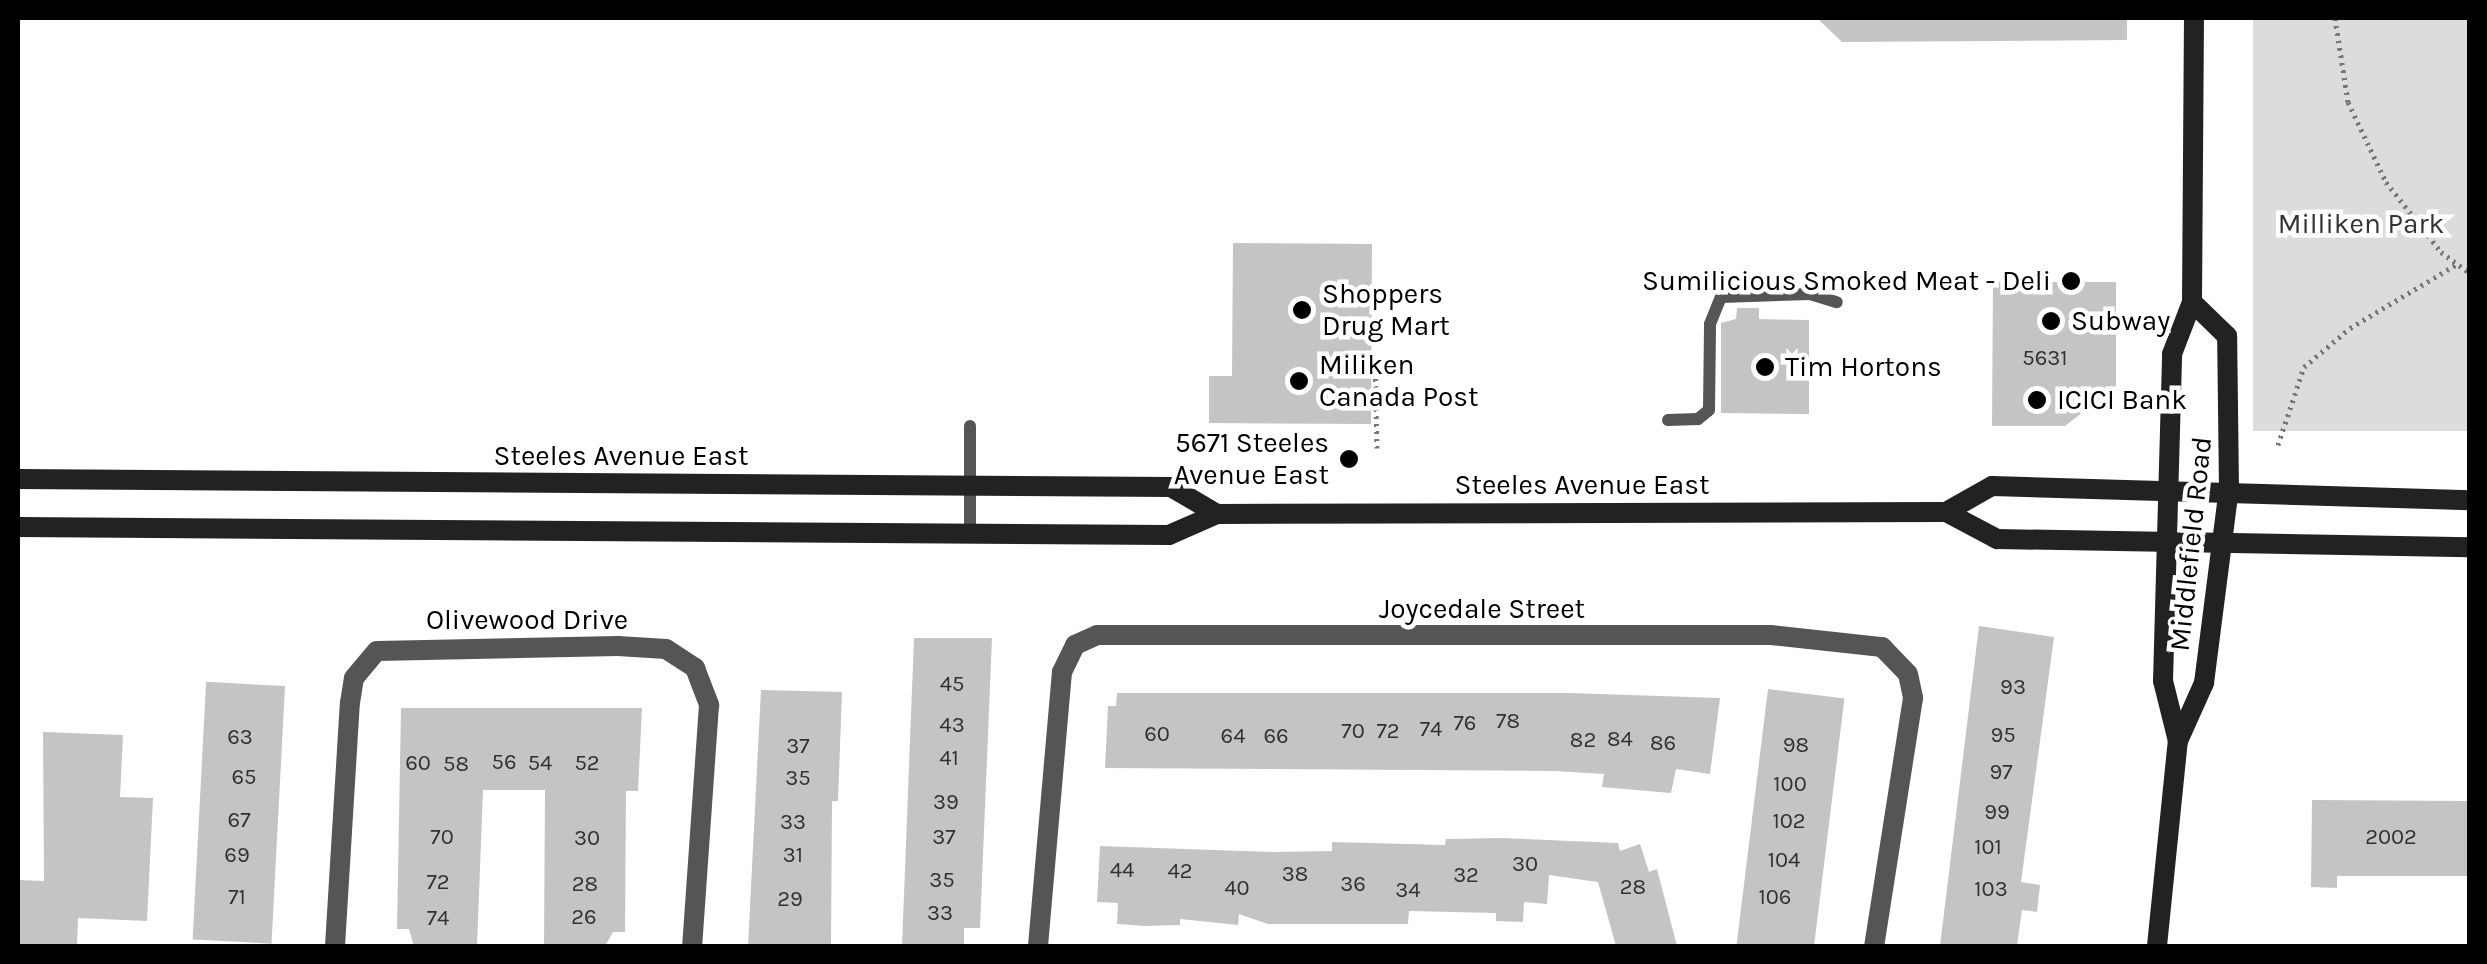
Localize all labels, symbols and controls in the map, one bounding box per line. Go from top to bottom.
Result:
park label: Milliken Park [2278,207,2444,241]
place label: Sumilicious Smoked Meat - Deli [1642,264,2051,298]
marker: Sumilicious Smoked Meat - Deli [2060,270,2082,292]
place label: Shoppers Drug Mart [1322,277,1450,343]
marker: Shoppers Drug Mart [1291,299,1313,321]
place label: Subway [2071,304,2170,338]
marker: Subway [2040,310,2062,332]
house number: 5631 [2022,346,2068,372]
place label: Miliken Canada Post [1319,348,1479,414]
place label: Tim Hortons [1785,350,1942,384]
marker: Tim Hortons [1754,356,1776,378]
marker: Miliken Canada Post [1288,370,1310,392]
place label: ICICI Bank [2057,383,2187,417]
marker: ICICI Bank [2026,389,2048,411]
place label: 5671 Steeles Avenue East [1174,426,1329,492]
street label: Middlefield Road [2163,435,2219,653]
street label: Steeles Avenue East [494,439,748,473]
marker: 5671 Steeles Avenue East [1338,448,1360,470]
street label: Steeles Avenue East [1455,468,1709,502]
street label: Joycedale Street [1379,592,1585,626]
street label: Olivewood Drive [426,603,628,637]
house number: 45 [940,672,964,698]
house number: 93 [2000,675,2026,701]
house number: 78 [1496,709,1520,735]
house number: 76 [1454,711,1476,737]
house number: 43 [939,713,965,739]
house number: 74 [1420,717,1442,743]
house number: 70 [1341,719,1365,745]
house number: 72 [1376,719,1400,745]
house number: 60 [1144,722,1170,748]
house number: 95 [1990,723,2016,749]
house number: 64 [1221,724,1245,750]
house number: 66 [1263,724,1289,750]
house number: 63 [227,725,253,751]
house number: 84 [1607,727,1633,753]
house number: 82 [1570,728,1596,754]
house number: 86 [1650,731,1676,757]
house number: 98 [1783,733,1809,759]
house number: 37 [786,734,810,760]
house number: 41 [939,746,959,772]
house number: 56 [491,750,517,776]
house number: 60 [405,751,431,777]
house number: 54 [528,751,552,777]
house number: 52 [574,751,600,777]
house number: 58 [443,752,469,778]
house number: 97 [1989,760,2013,786]
house number: 65 [231,765,257,791]
house number: 35 [785,766,811,792]
house number: 100 [1773,772,1807,798]
house number: 39 [933,790,959,816]
house number: 99 [1984,800,2010,826]
house number: 67 [228,808,250,834]
house number: 102 [1772,809,1806,835]
house number: 33 [780,810,806,836]
house number: 70 [430,825,454,851]
house number: 37 [932,825,956,851]
house number: 2002 [2365,825,2417,851]
house number: 30 [574,826,600,852]
house number: 101 [1974,835,2002,861]
house number: 69 [224,843,250,869]
house number: 31 [783,843,803,869]
house number: 104 [1768,848,1800,874]
house number: 30 [1512,852,1538,878]
house number: 44 [1110,858,1134,884]
house number: 42 [1167,859,1193,885]
house number: 38 [1282,862,1308,888]
house number: 32 [1453,863,1479,889]
house number: 35 [929,868,955,894]
house number: 72 [426,870,450,896]
house number: 28 [572,872,598,898]
house number: 36 [1340,872,1366,898]
house number: 28 [1620,875,1646,901]
house number: 40 [1224,876,1250,902]
house number: 103 [1974,877,2008,903]
house number: 34 [1395,878,1421,904]
house number: 71 [228,885,246,911]
house number: 106 [1759,885,1791,911]
house number: 29 [777,887,803,913]
house number: 33 [927,901,953,927]
house number: 26 [571,905,597,931]
house number: 74 [427,906,449,932]

